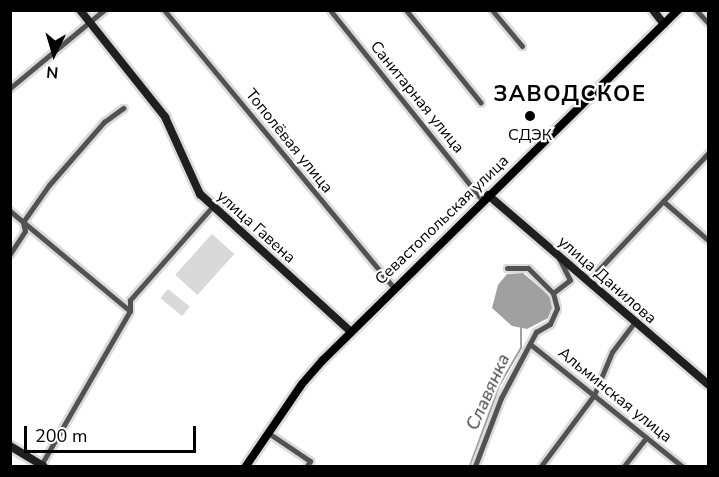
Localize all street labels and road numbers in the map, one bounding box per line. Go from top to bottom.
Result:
street label: Санитарная улица [366,37,468,157]
street label: Тополёвая улица [241,85,337,197]
street label: Севастопольская улица [371,151,513,289]
street label: улица Гавена [213,187,299,267]
street label: улица Данилова [554,232,660,328]
street label: Альминская улица [554,343,676,447]

